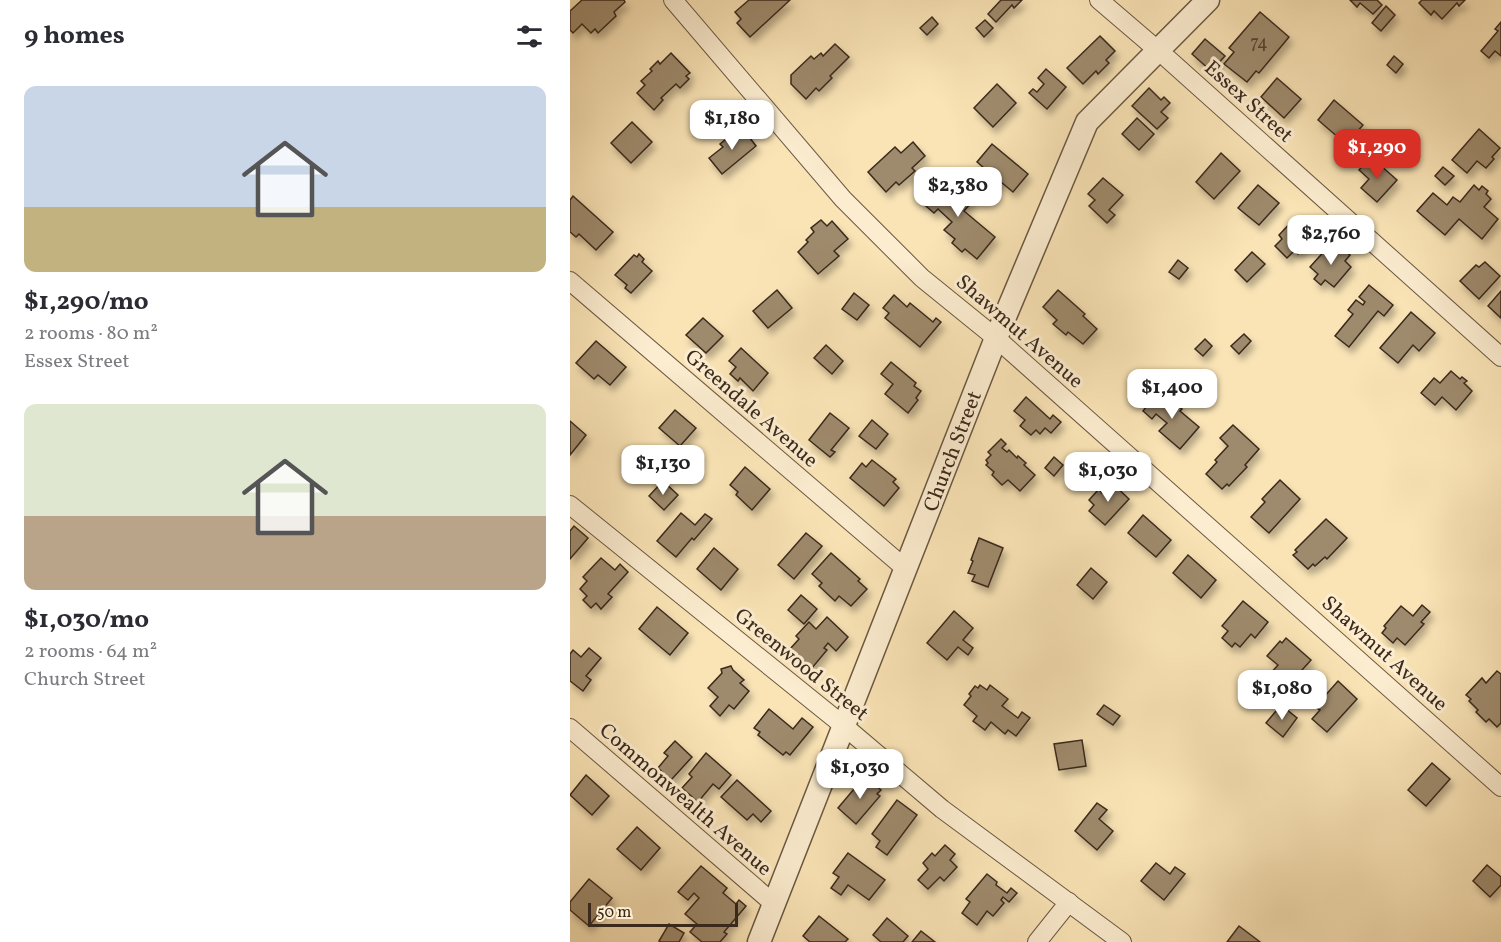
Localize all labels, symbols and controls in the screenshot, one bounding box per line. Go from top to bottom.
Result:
text: 9 homes [24,18,125,54]
icon: filters [513,20,546,53]
house number: 74 [1250,31,1268,56]
street label: Essex Street [1197,54,1299,150]
pin: $1,180 [683,100,781,151]
text: $1,180 [704,105,760,133]
icon: home [231,125,339,233]
pin: $1,290 [1328,129,1426,180]
text: $1,290 [1348,134,1406,162]
pin: $2,380 [909,167,1007,218]
text: $2,380 [928,172,988,200]
pin: $2,760 [1282,215,1380,266]
text: $2,760 [1301,220,1361,248]
street label: Shawmut Avenue [949,268,1089,396]
text: $1,290/mo [24,284,149,320]
text: 2 rooms · 80 m² [24,320,158,348]
street label: Greendale Avenue [678,343,824,475]
text: Essex Street [24,348,129,376]
pin: $1,400 [1123,369,1221,420]
text: $1,400 [1141,374,1203,402]
street label: Church Street [917,387,990,516]
icon: home [231,443,339,551]
pin: $1,130 [614,445,712,496]
text: $1,130 [635,450,691,478]
pin: $1,030 [1059,452,1157,503]
text: $1,030 [1078,457,1138,485]
street label: Shawmut Avenue [1315,590,1454,719]
text: $1,030/mo [24,602,149,638]
street label: Greenwood Street [728,602,874,728]
text: 2 rooms · 64 m² [24,638,157,666]
text: Church Street [24,666,145,694]
pin: $1,080 [1233,670,1331,721]
text: $1,080 [1252,675,1312,703]
street label: Commonwealth Avenue [592,717,778,883]
pin: $1,030 [811,749,909,800]
text: $1,030 [830,754,890,782]
scale bar [588,900,738,928]
text: 50 m [597,902,631,924]

